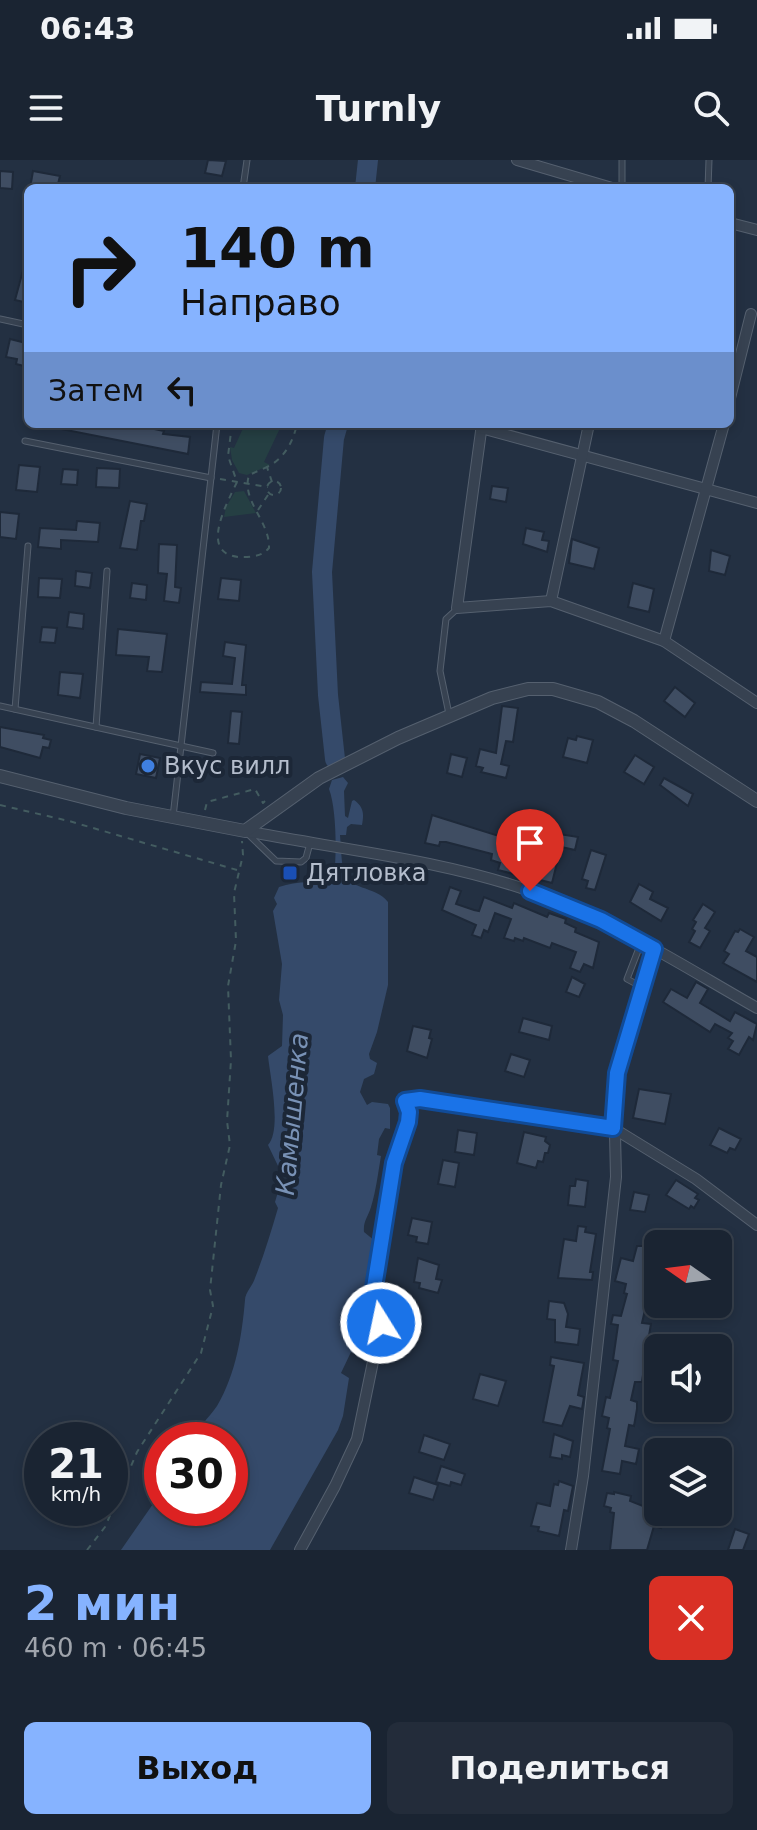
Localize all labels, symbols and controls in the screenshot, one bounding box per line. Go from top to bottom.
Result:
text: 06:43 [40,11,136,46]
icon: menu [24,86,68,130]
icon: search [689,86,733,130]
text: Turnly [316,88,441,129]
text: 140 m [180,215,375,280]
icon: right [48,216,152,320]
text: Направо [180,282,341,323]
icon: left [160,368,204,412]
text: Затем [48,373,144,408]
place label: Вкус вилл [164,752,290,780]
marker: Вкус вилл [139,757,157,775]
pin [496,809,564,891]
icon: arrive [508,821,552,865]
place label: Дятловка [306,859,427,887]
marker: Дятловка [281,864,299,882]
water label: Камышенка [270,1032,314,1196]
north arrow [644,1230,732,1318]
map controls [644,1230,732,1526]
position arrow [339,1281,423,1365]
button: sound [644,1334,732,1422]
speed limit sign: 30 [144,1422,248,1526]
button: layers [644,1438,732,1526]
text: 21 [48,1441,104,1487]
text: km/h [51,1482,101,1506]
text: 2 мин [24,1575,180,1631]
button: close [649,1576,733,1660]
text: 460 m · 06:45 [24,1633,207,1663]
button: Выход [24,1722,371,1814]
button: Поделиться [387,1722,733,1814]

